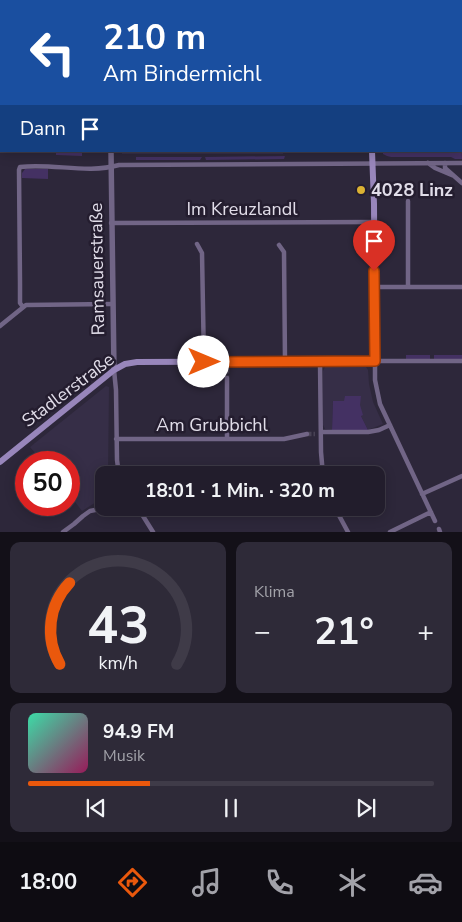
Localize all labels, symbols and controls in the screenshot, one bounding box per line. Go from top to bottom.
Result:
text: 210 m [103,14,206,61]
icon: left [20,20,85,85]
text: Am Bindermichl [103,59,262,89]
icon: arrive [76,115,104,143]
text: Dann [20,116,66,142]
place label: 4028 Linz [371,178,453,202]
marker: 4028 Linz [355,184,367,196]
street label: Im Kreuzlandl [186,197,298,221]
street label: Ramsauerstraße [84,203,110,335]
pin [353,220,395,271]
icon: arrive [360,227,388,255]
position arrow [177,335,229,387]
street label: Stadlerstraße [17,347,119,433]
street label: Am Grubbichl [156,413,269,437]
speed limit sign: 50 [15,451,80,516]
text: 18:01 · 1 Min. · 320 m [145,478,335,504]
text: Klima [254,581,295,603]
text: 43 [87,590,149,661]
text: 21° [314,606,374,657]
text: − [254,613,271,651]
text: + [417,613,434,651]
text: km/h [98,651,138,675]
text: 94.9 FM [103,719,174,745]
text: Musik [103,745,145,767]
icon: previous [82,794,110,822]
icon: pause [217,794,245,822]
icon: next [352,794,380,822]
icon: directions [115,865,150,900]
icon: music [189,865,224,900]
icon: phone [262,865,297,900]
icon: climate [335,865,370,900]
icon: car [408,865,443,900]
text: 18:00 [19,867,77,897]

